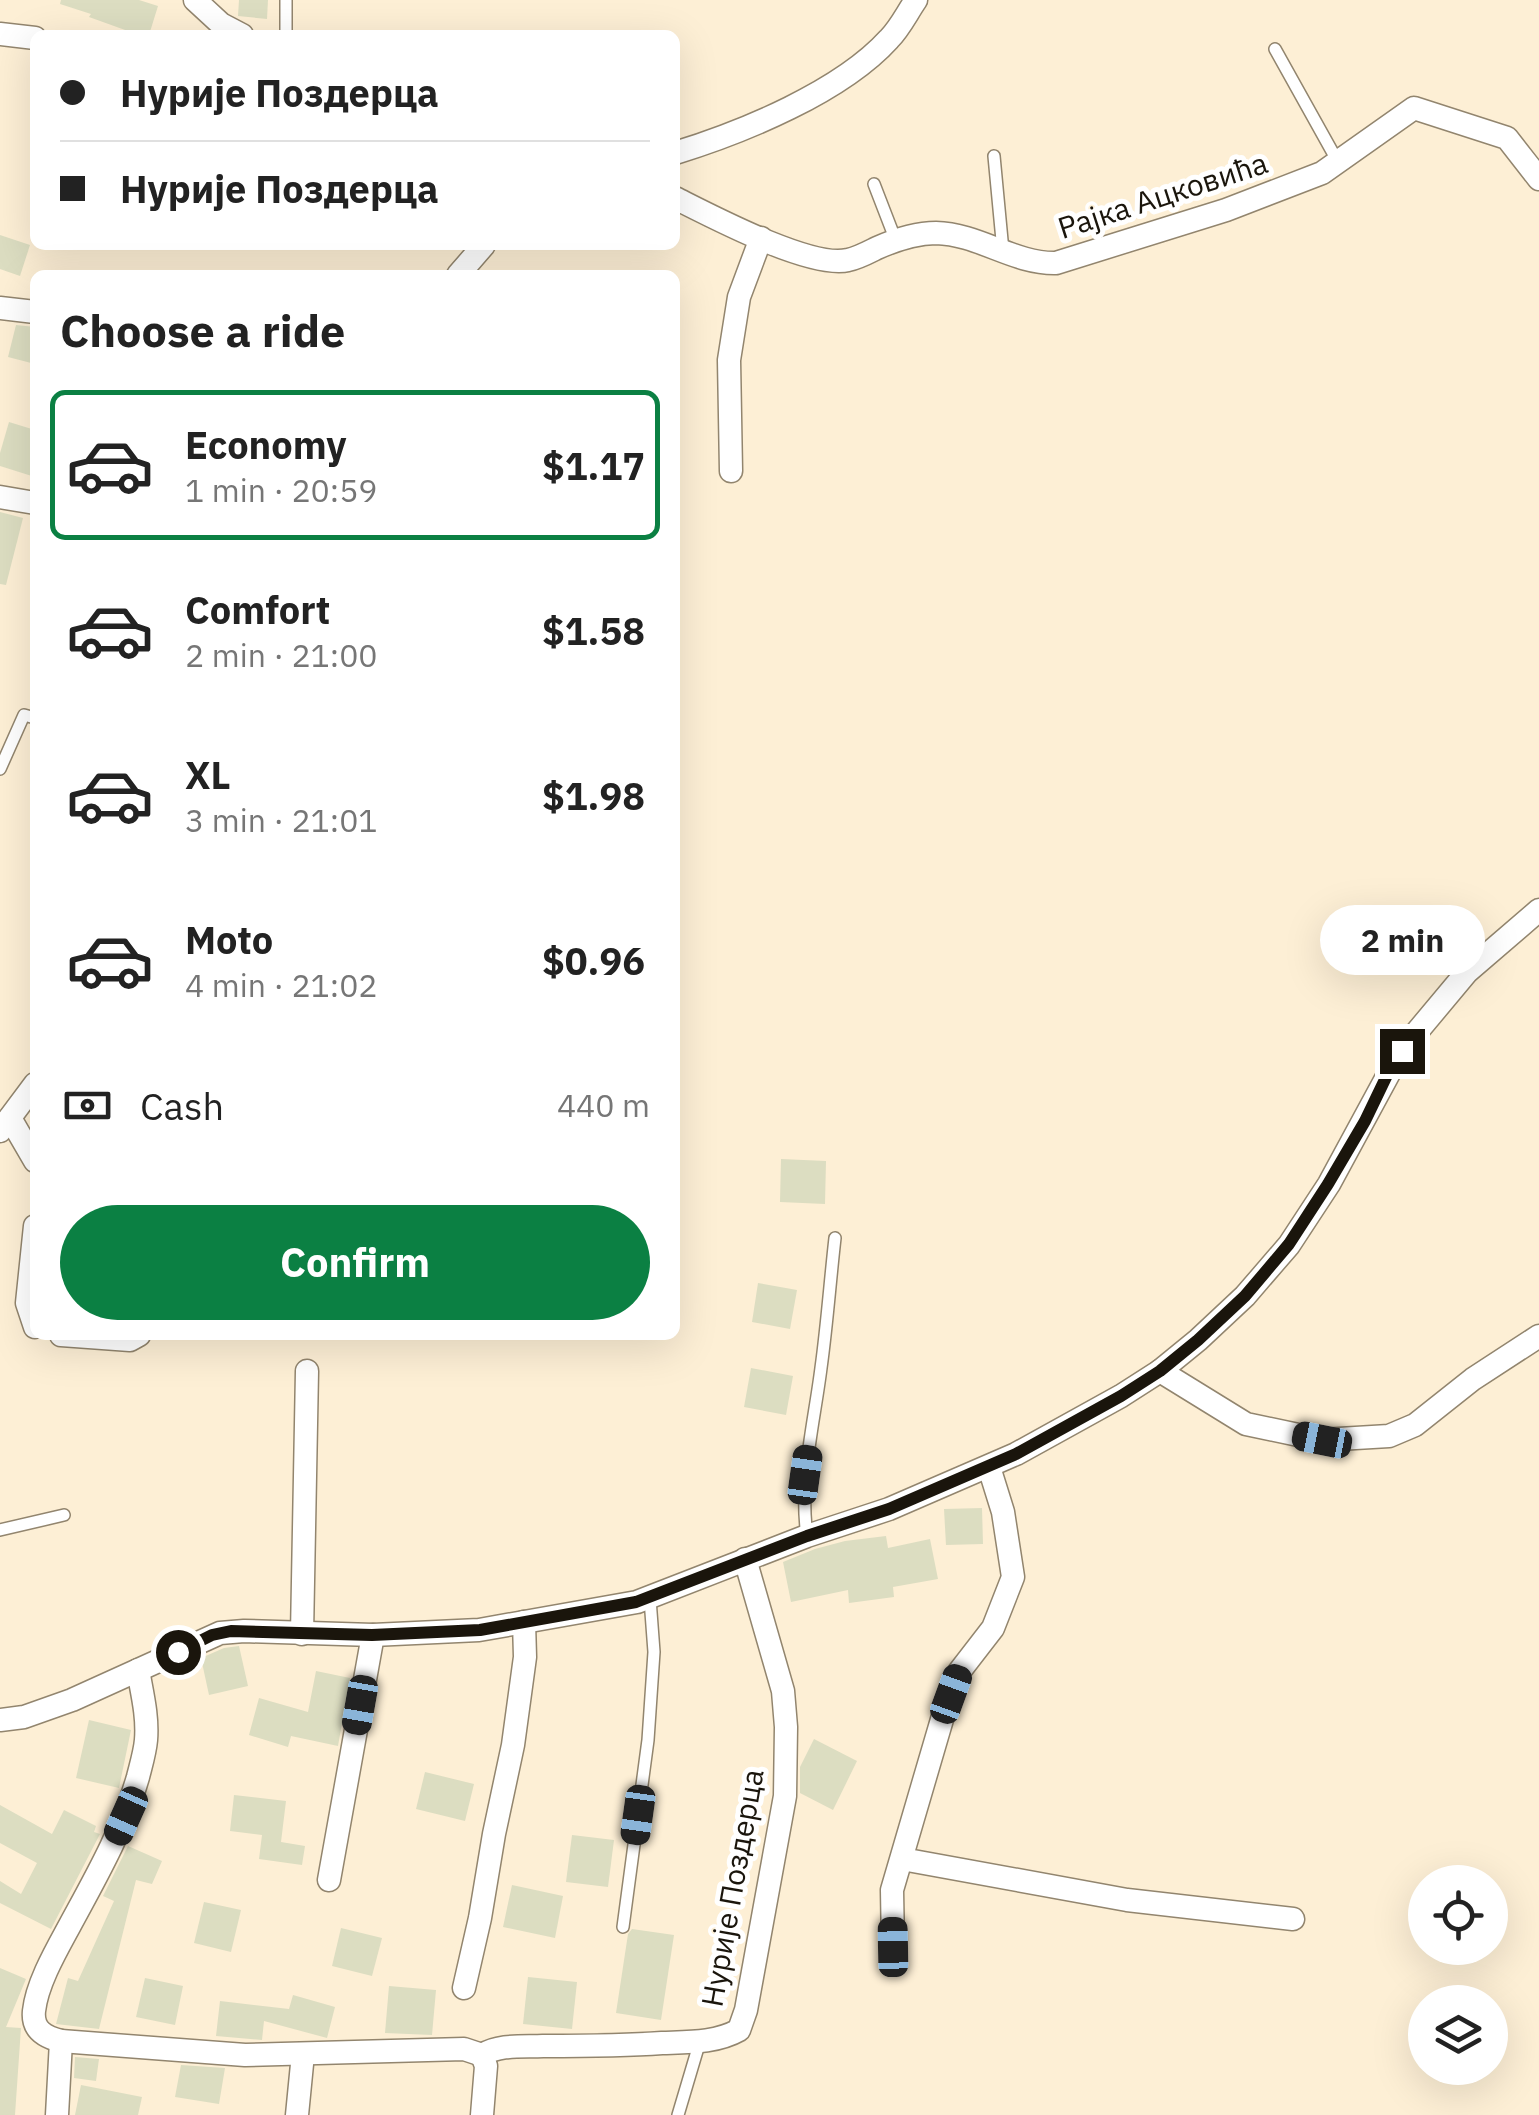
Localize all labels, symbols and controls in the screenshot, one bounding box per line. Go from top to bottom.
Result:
text: Нурије Поздерца [120,68,439,117]
street label: Рајка Ацковића [1053,142,1272,247]
text: Нурије Поздерца [120,164,439,213]
text: Choose a ride [60,301,345,359]
icon: car [65,420,155,510]
text: Economy [185,420,347,469]
text: $1.17 [542,441,645,490]
text: 1 min · 20:59 [185,469,378,511]
icon: car [65,585,155,675]
text: Comfort [185,585,330,634]
text: $1.58 [542,606,645,655]
text: 2 min · 21:00 [185,634,378,676]
icon: car [65,750,155,840]
text: XL [185,750,231,799]
text: $1.98 [542,771,645,820]
text: 3 min · 21:01 [185,799,378,841]
callout: 2 min [1320,906,1484,976]
icon: car [65,915,155,1005]
text: Moto [185,915,273,964]
text: 2 min [1361,919,1444,961]
text: $0.96 [542,936,645,985]
text: 4 min · 21:02 [185,964,378,1006]
route end [1380,1029,1425,1074]
icon: cash [60,1078,115,1133]
text: Cash [140,1081,224,1130]
text: 440 m [557,1084,650,1126]
button: Confirm [60,1205,650,1320]
car [1290,1420,1354,1460]
car [786,1443,824,1507]
route start [156,1630,201,1675]
car [927,1661,975,1727]
car [340,1673,380,1737]
street label: Нурије Поздерца [691,1766,772,2010]
car [100,1782,152,1850]
car [619,1783,657,1847]
map controls [1408,1865,1508,2085]
button: locate [1408,1865,1508,1965]
car [877,1917,909,1977]
button: layers [1408,1985,1508,2085]

